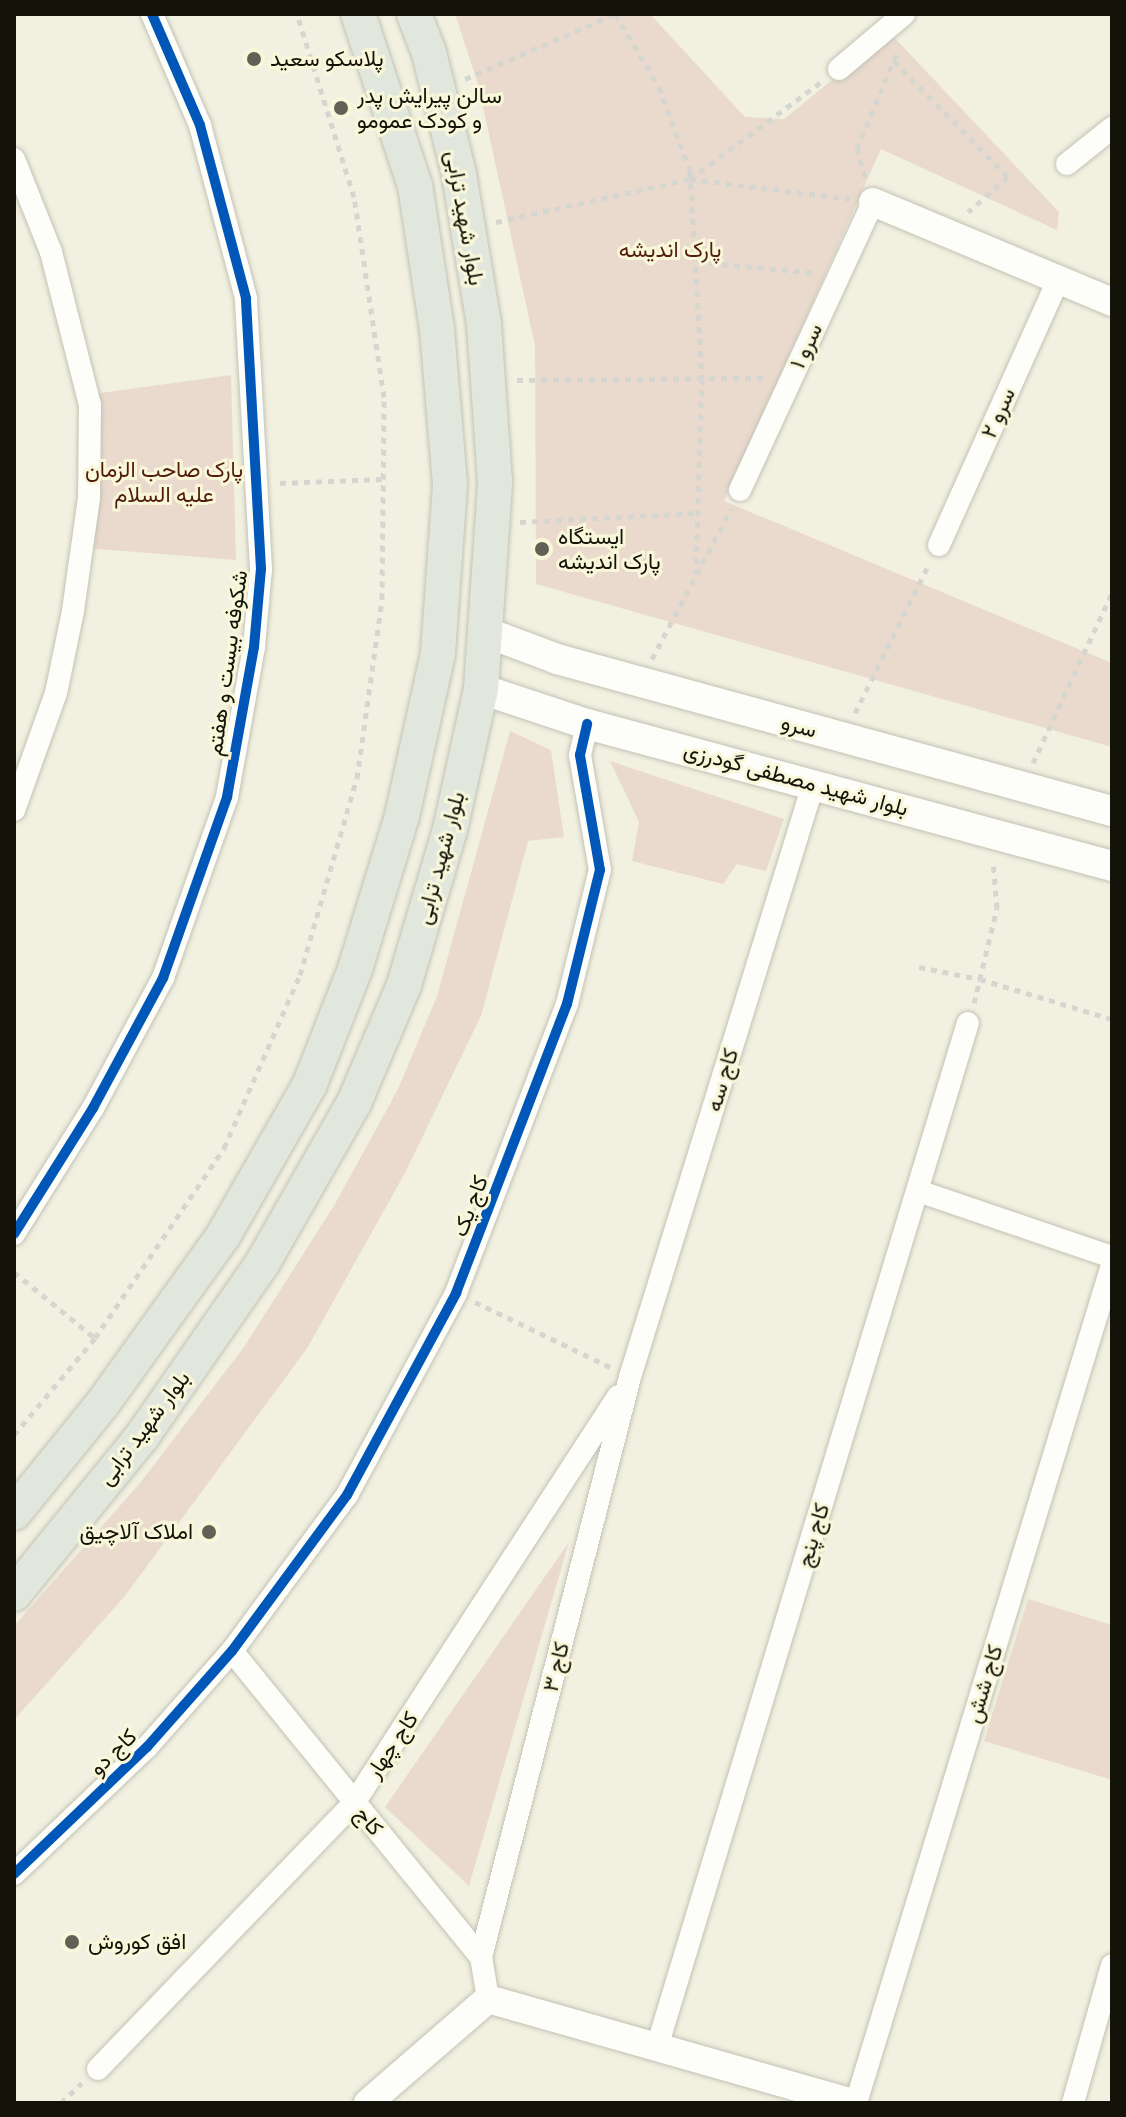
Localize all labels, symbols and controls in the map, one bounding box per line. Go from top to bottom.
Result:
place label: پلاسکو سعید [270,46,384,72]
marker: پلاسکو سعید [245,50,263,68]
place label: سالن پیرایش پدر و کودک عمومو [357,82,502,134]
marker: سالن پیرایش پدر و کودک عمومو [332,99,350,117]
street label: بلوار شهید ترابی [440,149,490,287]
park label: پارک اندیشه [619,237,721,263]
street label: سرو ۱ [784,319,828,373]
street label: سرو ۲ [975,384,1021,442]
park label: پارک صاحب الزمان علیه السلام [85,456,243,508]
place label: ایستگاه پارک اندیشه [558,523,661,574]
marker: ایستگاه پارک اندیشه [533,540,551,558]
street label: شکوفه بیست و هفتم [201,568,253,758]
street label: سرو [779,709,819,743]
street label: بلوار شهید مصطفی گودرزی [681,736,911,822]
street label: بلوار شهید ترابی [410,789,470,927]
street label: کاج سه [700,1045,744,1115]
street label: کاج یک [446,1172,494,1240]
street label: بلوار شهید ترابی [92,1366,196,1490]
street label: کاج پنج [791,1500,835,1570]
place label: املاک آلاچیق [79,1519,193,1545]
marker: املاک آلاچیق [200,1523,218,1541]
street label: کاج ۳ [537,1639,575,1695]
street label: کاج شش [960,1642,1008,1726]
street label: کاج چهار [360,1707,424,1783]
street label: کاج دو [84,1723,142,1781]
street label: کاج [349,1801,389,1841]
place label: افق کوروش [88,1929,186,1955]
marker: افق کوروش [63,1933,81,1951]

